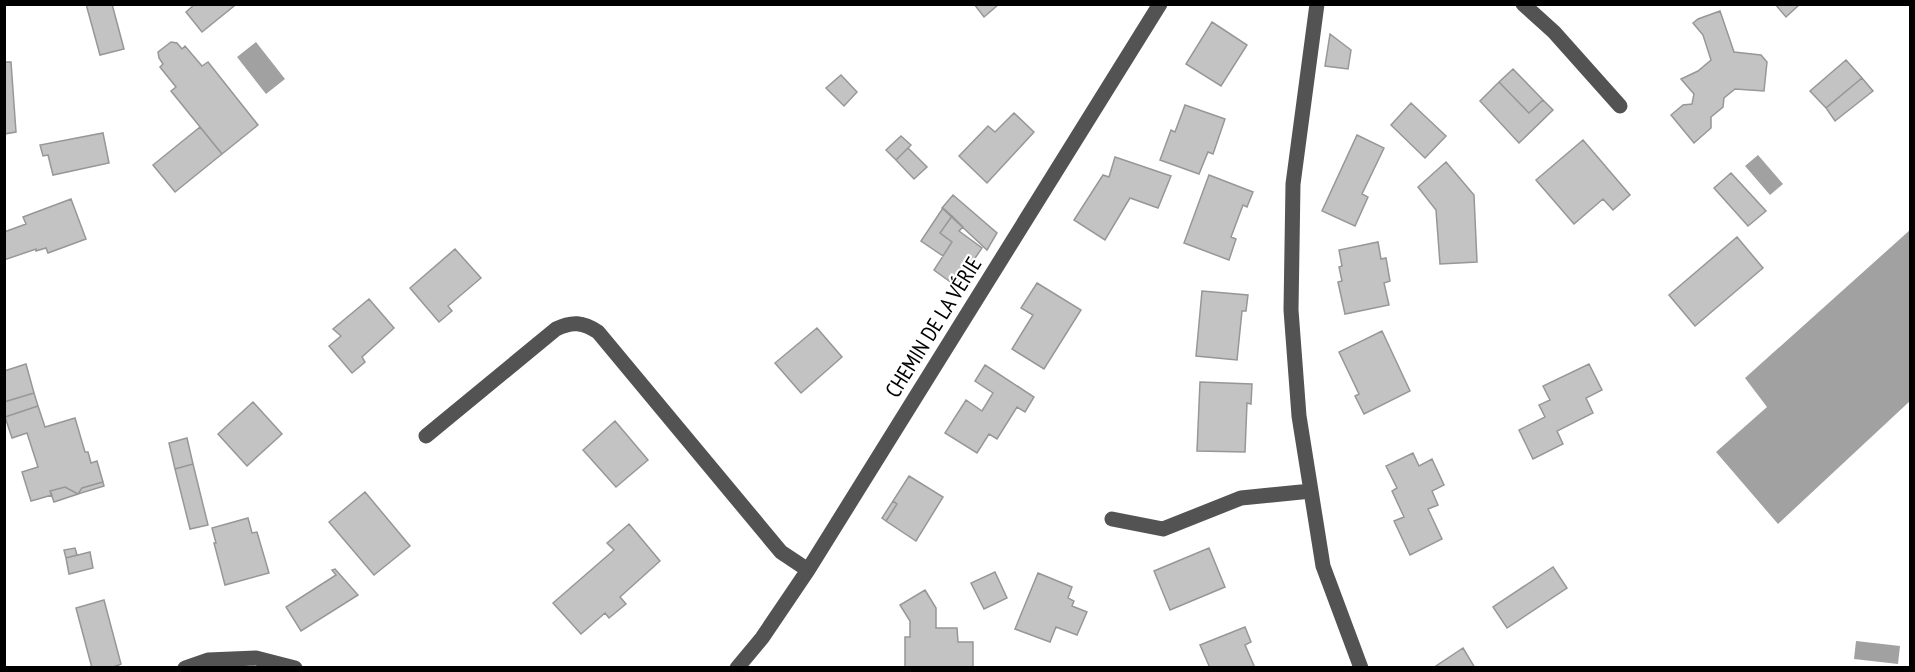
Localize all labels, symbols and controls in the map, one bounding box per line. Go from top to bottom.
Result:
street label: CHEMIN DE LA VÉRIE [879,252,987,402]

